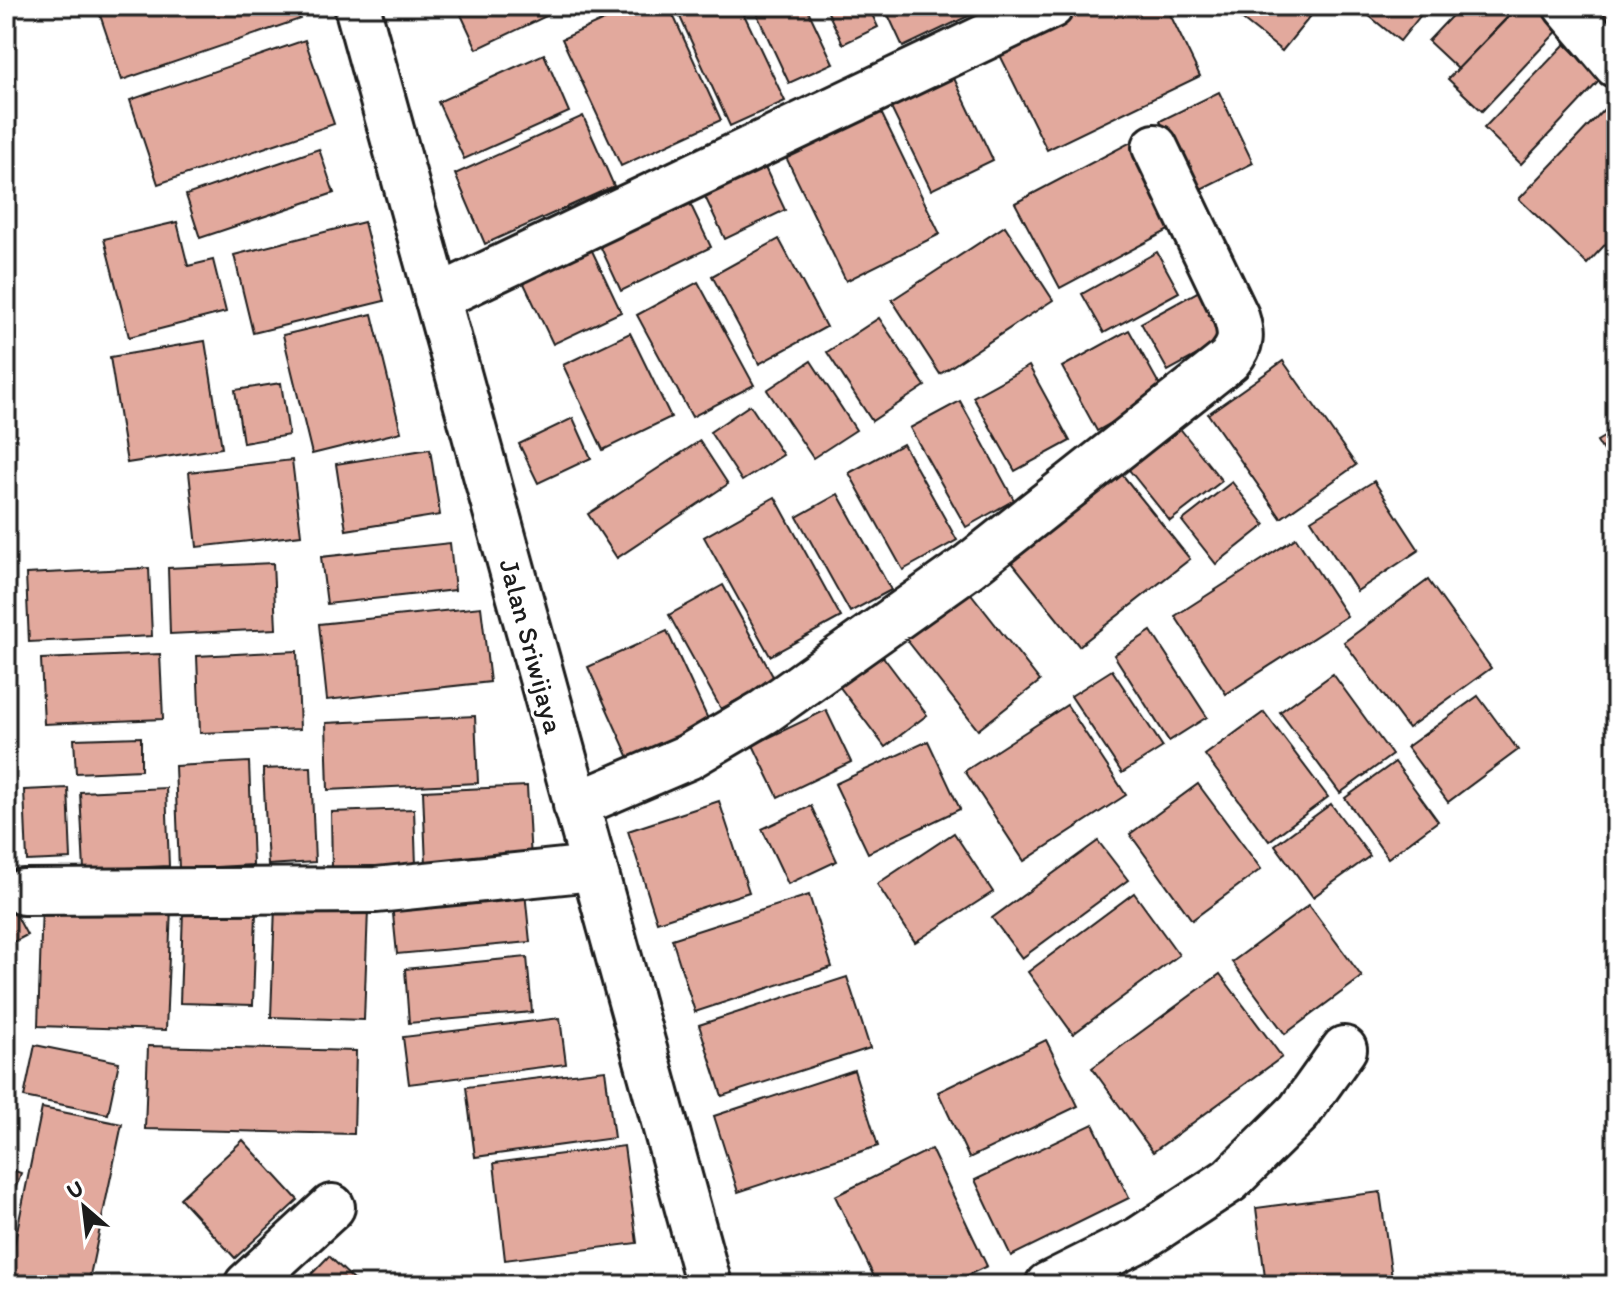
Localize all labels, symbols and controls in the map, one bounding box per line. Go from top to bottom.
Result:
street label: Jalan Sriwijaya [492,555,572,737]
north arrow [44,1167,124,1247]
text: U [62,1174,88,1205]

